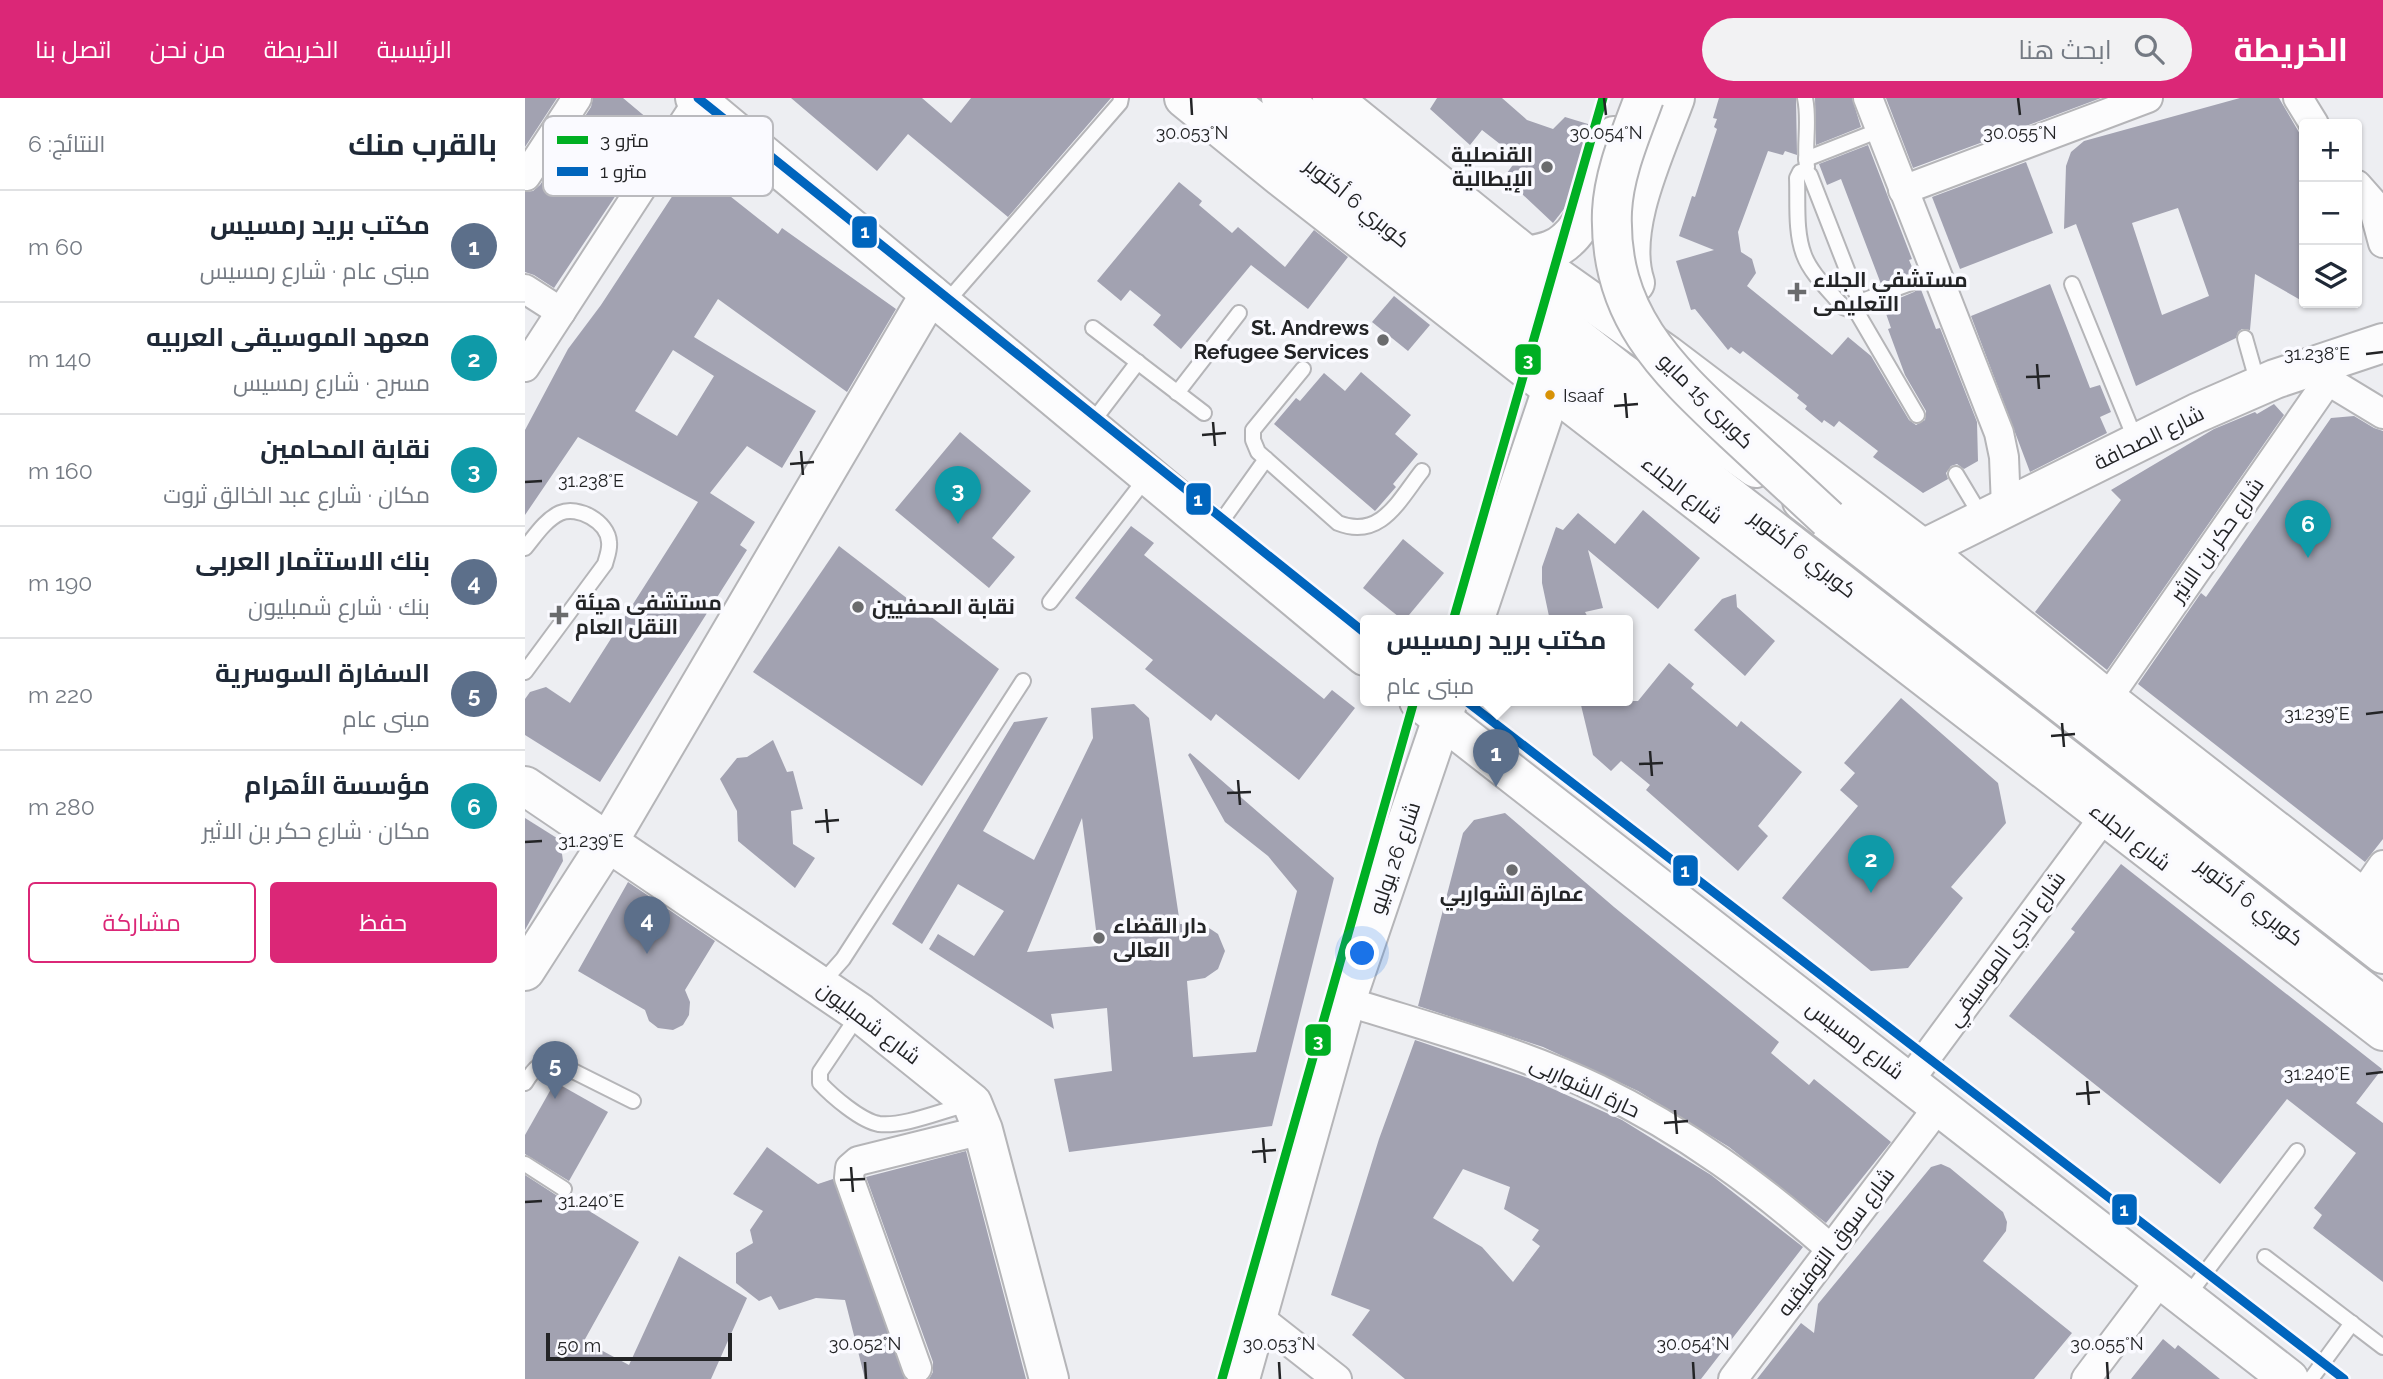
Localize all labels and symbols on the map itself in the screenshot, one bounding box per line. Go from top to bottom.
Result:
legend [543,116,773,196]
text: 30.053°N [1156,122,1228,143]
text: 30.054°N [1569,122,1643,143]
text: 30.055°N [1983,122,2057,143]
text: مترو 3 [600,129,649,152]
place label: القنصلية الإيطالية [1451,142,1533,193]
street label: كوبري 6 أكتوبر [1296,152,1415,256]
marker: القنصلية الإيطالية [1539,159,1555,175]
text: مترو 1 [600,160,647,183]
line badge: 1 [851,215,878,249]
text: 1 [860,220,870,242]
place label: مستشفى الجلاء التعليمى [1813,267,1968,316]
marker: مستشفى الجلاء التعليمى [1787,282,1807,302]
place label: St. Andrews Refugee Services [1193,315,1369,364]
marker: St. Andrews Refugee Services [1375,332,1391,348]
line badge: 3 [1514,343,1542,376]
text: 31.238°E [2284,343,2350,364]
text: 3 [1523,348,1533,370]
street label: كوبرى 15 مايو [1653,348,1759,454]
place label: Isaaf [1563,384,1604,406]
marker: Isaaf [1543,388,1557,402]
street label: شارع الصحافة [2090,400,2209,477]
street label: شارع الجلاء [1636,450,1728,530]
pin: 3 [935,466,981,524]
text: 31.238°E [558,470,624,491]
street label: شارع حكر بن الاثير [2164,473,2270,609]
line badge: 1 [1185,482,1212,516]
text: 1 [1193,488,1203,510]
pin: 6 [2285,500,2331,558]
street label: كوبري 6 أكتوبر [1742,504,1862,606]
place label: مستشفى هيئة النقل العام [575,590,722,641]
place label: نقابة الصحفيين [872,594,1015,619]
marker: نقابة الصحفيين [850,599,866,615]
marker: مستشفى هيئة النقل العام [549,605,569,625]
text: 31.239°E [2284,703,2350,724]
pin: 1 [1473,729,1519,787]
street label: شارع الجلاء [2084,797,2176,877]
street label: شارع 26 يوليو [1364,799,1427,918]
text: 31.239°E [558,830,624,851]
pin: 2 [1848,835,1894,893]
street label: كوبري 6 أكتوبر [2189,852,2309,954]
line badge: 1 [1672,854,1699,887]
text: 1 [1680,859,1690,881]
marker: عمارة الشواربي [1504,862,1520,878]
street label: شارع نادي الموسيقي [1941,866,2073,1033]
place label: عمارة الشواربي [1440,881,1584,911]
pin: 4 [624,896,670,954]
place label: دار القضاء العالى [1113,913,1207,962]
marker: دار القضاء العالى [1091,930,1107,946]
your location [1345,936,1379,970]
street label: شارع شمبليون [812,976,926,1071]
street label: شارع رمسيس [1800,995,1909,1086]
line badge: 3 [1304,1023,1332,1057]
text: 3 [1313,1029,1323,1051]
pin: 5 [532,1041,578,1099]
street label: حارة الشواربى [1526,1050,1644,1124]
text: 31.240°E [2284,1063,2350,1084]
street label: شارع سوق التوفيقيه [1772,1163,1901,1322]
text: 31.240°E [558,1190,624,1211]
line badge: 1 [2111,1193,2138,1226]
text: 1 [2119,1198,2129,1220]
scale bar [546,1330,731,1362]
text: 30.052°N [829,1333,901,1354]
text: 30.053°N [1243,1333,1315,1354]
text: 30.054°N [1656,1333,1730,1354]
text: 30.055°N [2070,1333,2144,1354]

